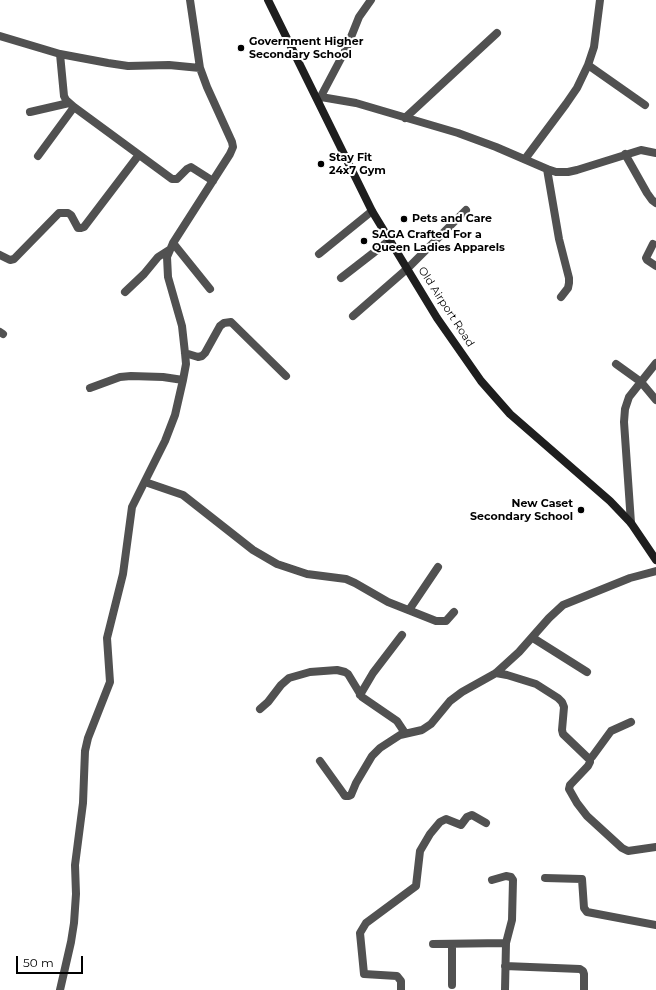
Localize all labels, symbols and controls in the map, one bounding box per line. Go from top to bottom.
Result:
place label: Government Higher Secondary School [249,35,363,61]
marker: Government Higher Secondary School [236,43,246,53]
place label: Stay Fit 24x7 Gym [329,151,386,177]
marker: Stay Fit 24x7 Gym [316,159,326,169]
place label: Pets and Care [412,212,492,226]
marker: Pets and Care [399,214,409,224]
place label: SAGA Crafted For a Queen Ladies Apparels [372,228,505,254]
marker: SAGA Crafted For a Queen Ladies Apparels [359,236,369,246]
street label: Old Airport Road [415,265,477,349]
place label: New Caset Secondary School [470,497,573,523]
marker: New Caset Secondary School [576,505,586,515]
scale bar [18,948,85,974]
text: 50 m [23,955,54,970]

